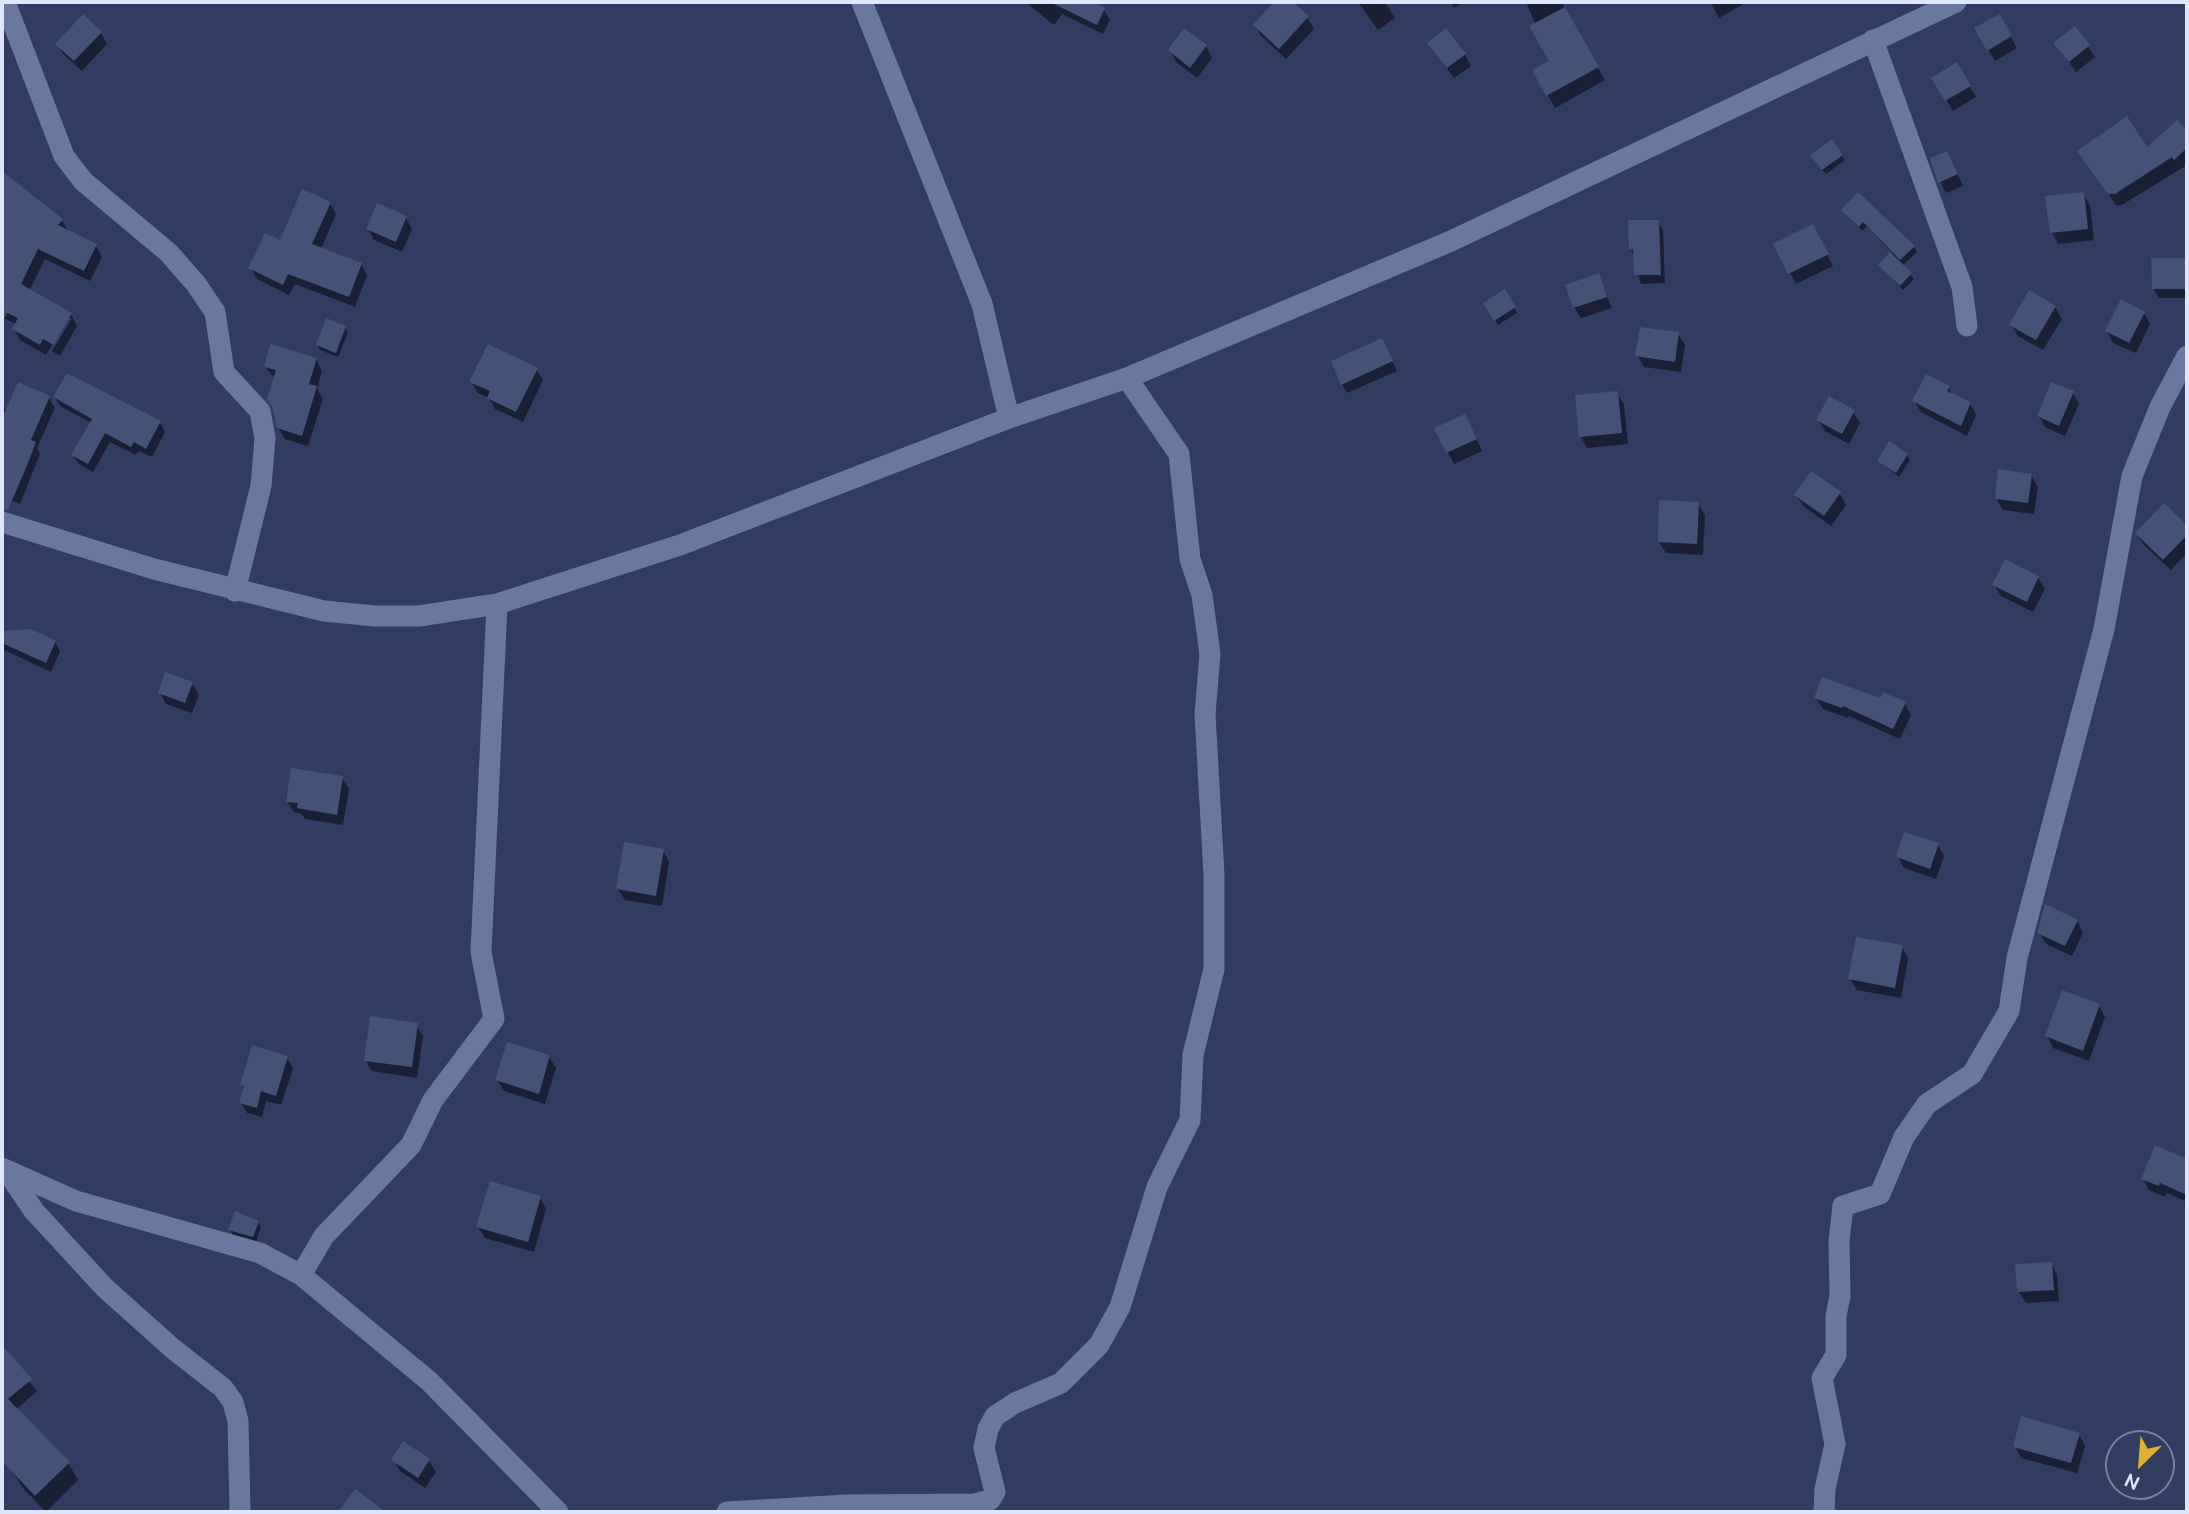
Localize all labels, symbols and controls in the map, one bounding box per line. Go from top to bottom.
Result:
north arrow [2105,1430,2175,1500]
text: N [2121,1469,2143,1495]

